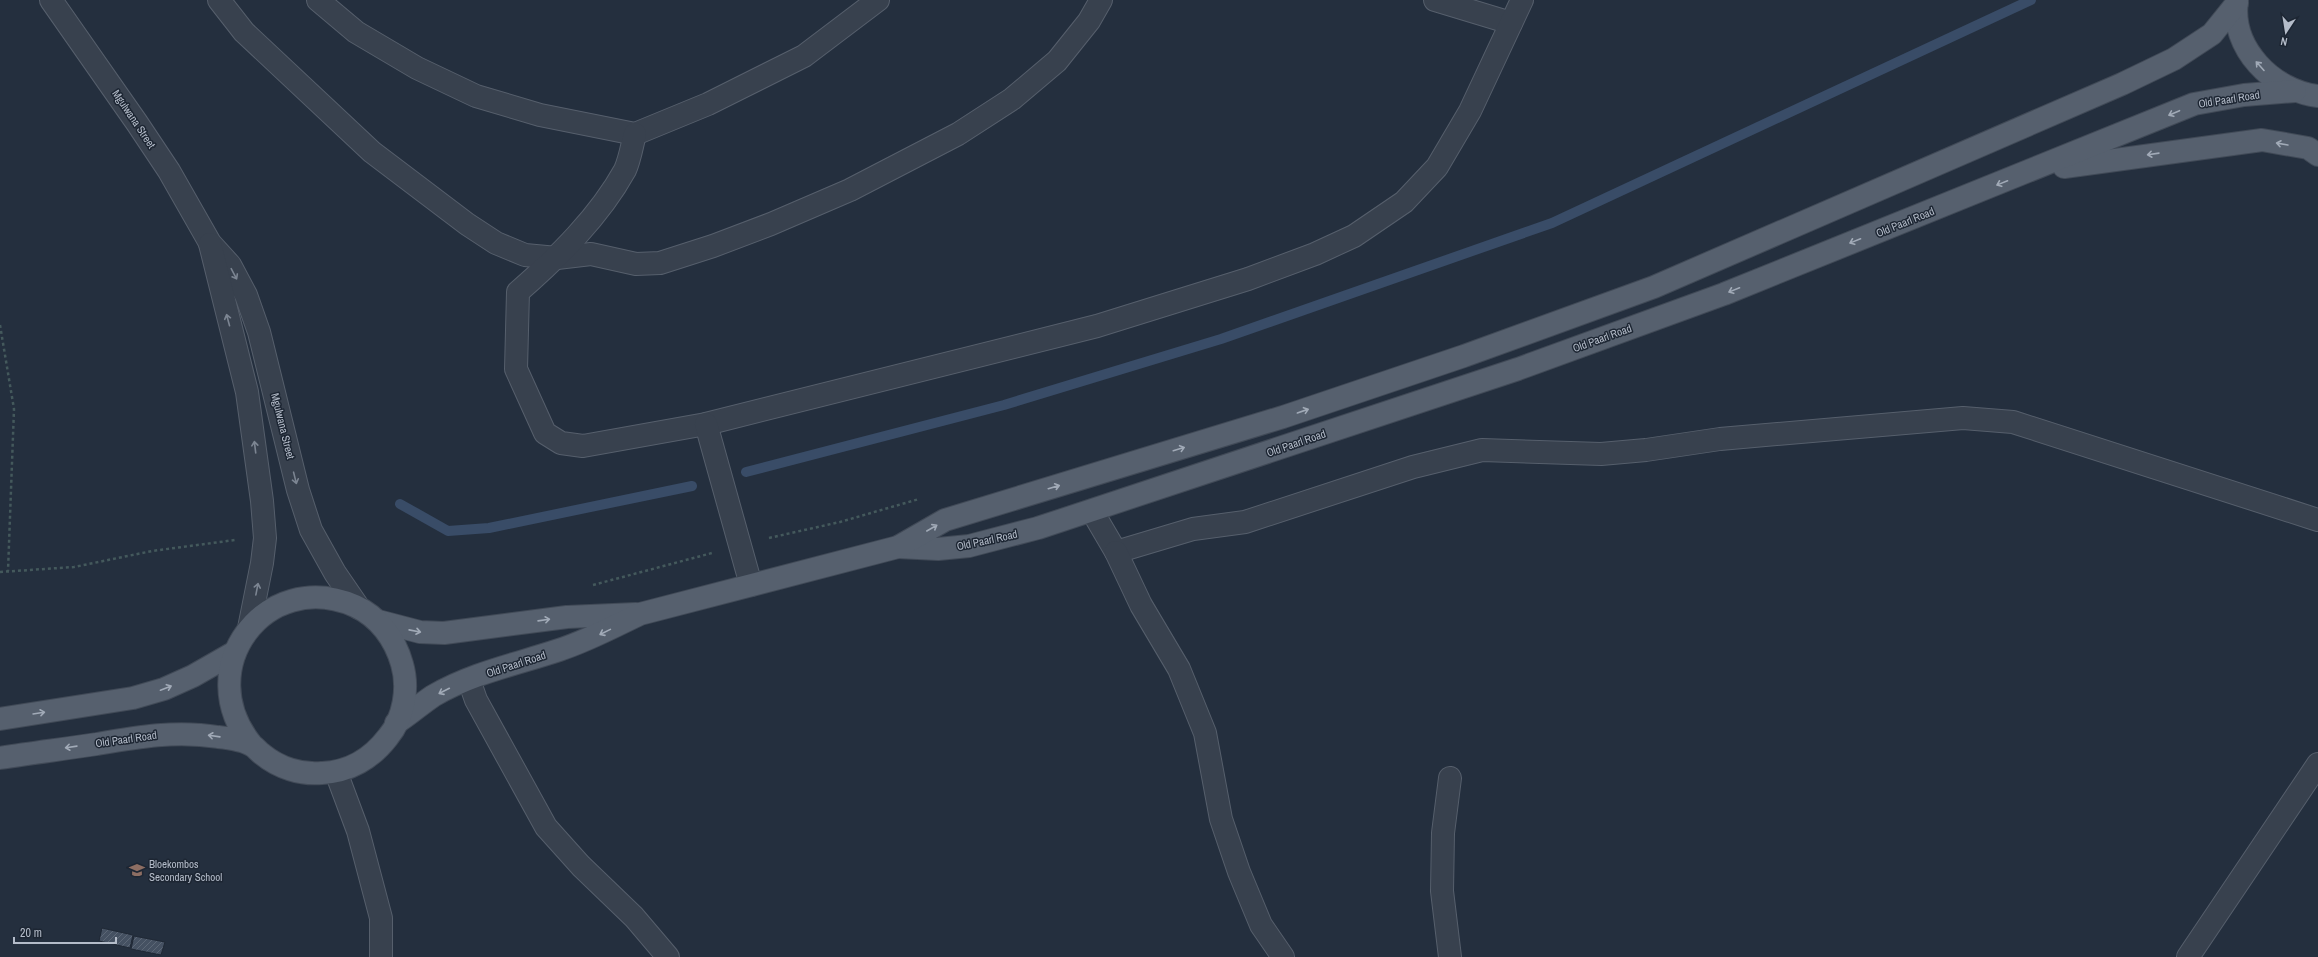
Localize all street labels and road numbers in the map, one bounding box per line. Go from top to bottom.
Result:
street label: Mgulwana Street [109,87,159,151]
street label: Old Paarl Road [2197,87,2261,111]
street label: Old Paarl Road [1874,204,1936,240]
street label: Old Paarl Road [1571,321,1633,355]
street label: Mgulwana Street [268,391,298,461]
street label: Old Paarl Road [1265,426,1327,460]
street label: Old Paarl Road [955,527,1019,553]
street label: Old Paarl Road [485,648,547,680]
street label: Old Paarl Road [94,728,158,750]

